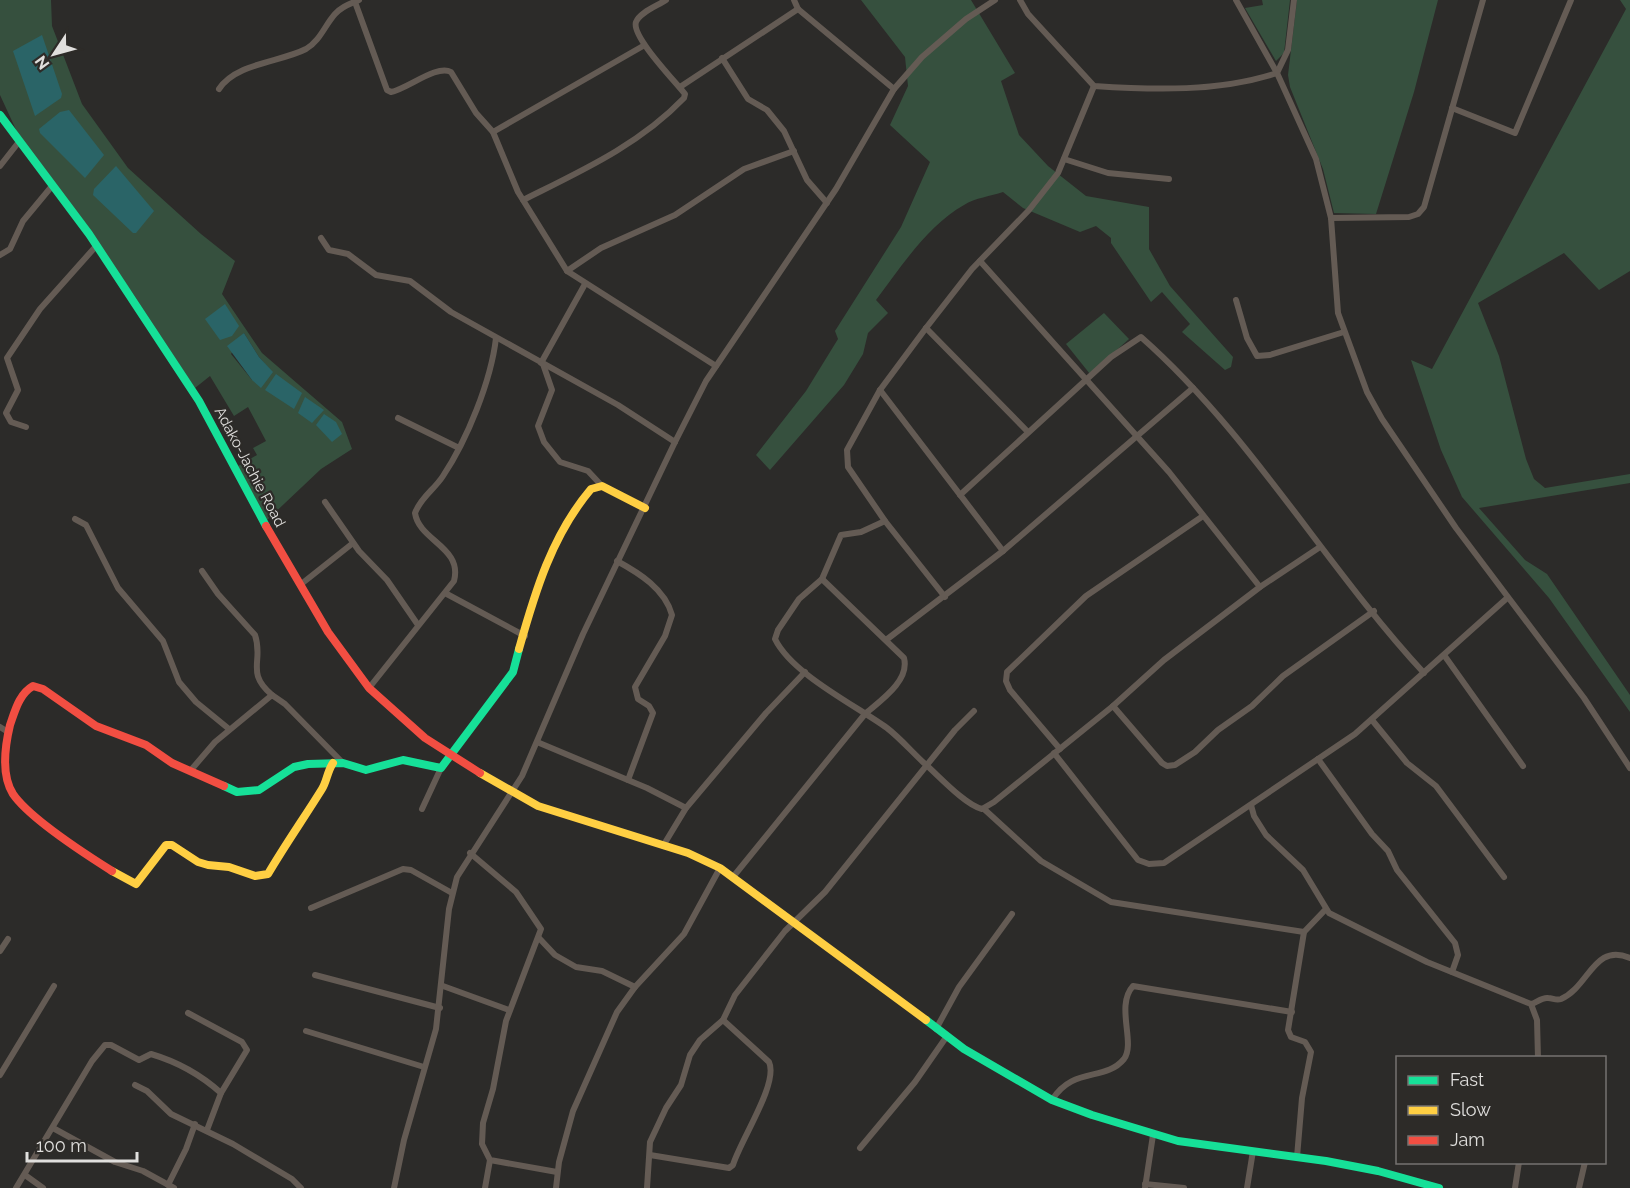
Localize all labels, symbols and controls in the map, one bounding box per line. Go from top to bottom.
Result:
north arrow [24,24,84,84]
text: N [31,52,54,73]
street label: Adako-Jachie Road [211,404,289,530]
legend [1396,1056,1606,1164]
text: Fast [1450,1069,1484,1090]
text: Slow [1450,1099,1491,1120]
scale bar [27,1125,136,1163]
text: Jam [1450,1129,1485,1150]
text: 100 m [36,1135,87,1156]

